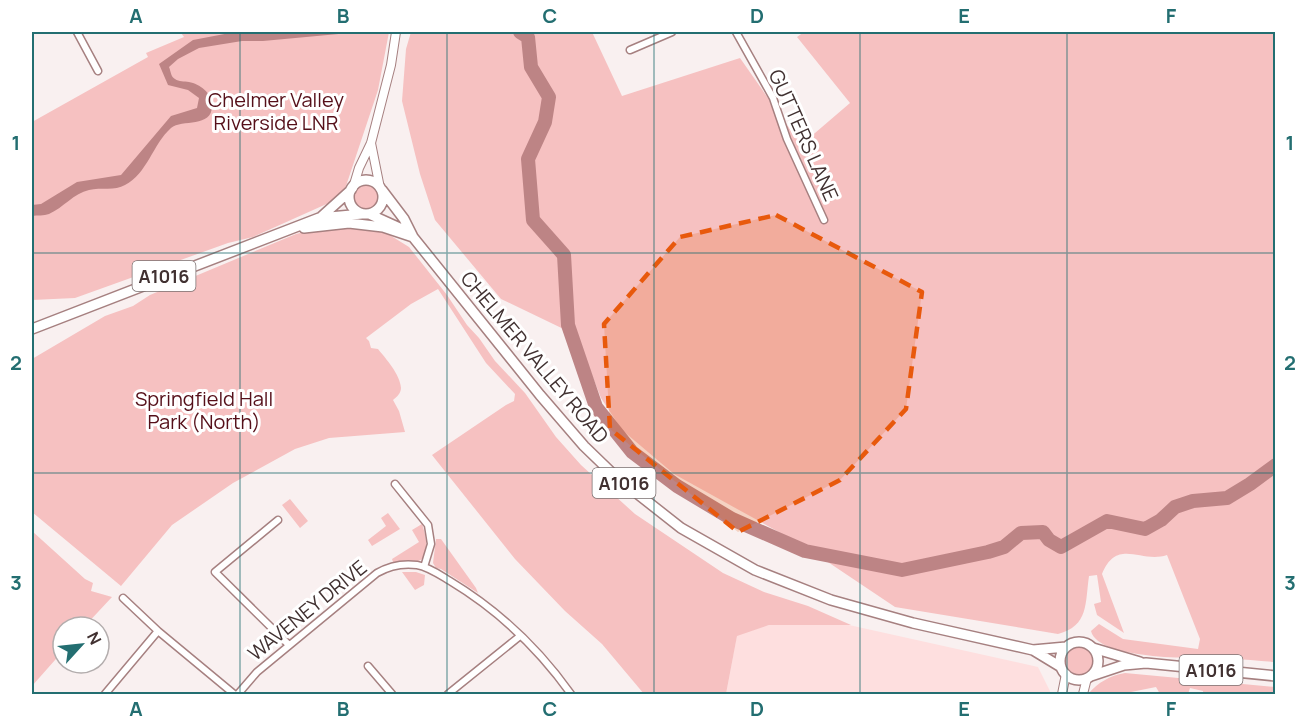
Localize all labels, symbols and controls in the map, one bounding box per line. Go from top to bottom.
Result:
text: A [129,2,143,29]
text: B [337,2,350,29]
text: C [543,2,557,29]
text: D [750,2,764,29]
text: E [958,2,970,29]
text: F [1166,2,1177,29]
street label: GUTTERS LANE [763,65,845,205]
park label: Chelmer Valley Riverside LNR [208,86,344,136]
text: 1 [12,129,20,156]
text: 1 [1286,129,1294,156]
road number: A1016 [132,261,195,291]
street label: CHELMER VALLEY ROAD [455,265,615,449]
text: 2 [10,349,22,376]
text: 2 [1284,349,1296,376]
park label: Springfield Hall Park (North) [135,385,273,435]
road number: A1016 [592,468,656,498]
street label: WAVENEY DRIVE [242,554,372,666]
text: 3 [10,569,22,596]
text: 3 [1284,569,1296,596]
north arrow [51,615,111,675]
text: N [82,628,107,648]
road number: A1016 [1180,655,1242,685]
text: A [129,695,143,722]
text: B [337,695,350,722]
text: C [543,695,557,722]
text: D [750,695,764,722]
text: E [958,695,970,722]
text: F [1166,695,1177,722]

